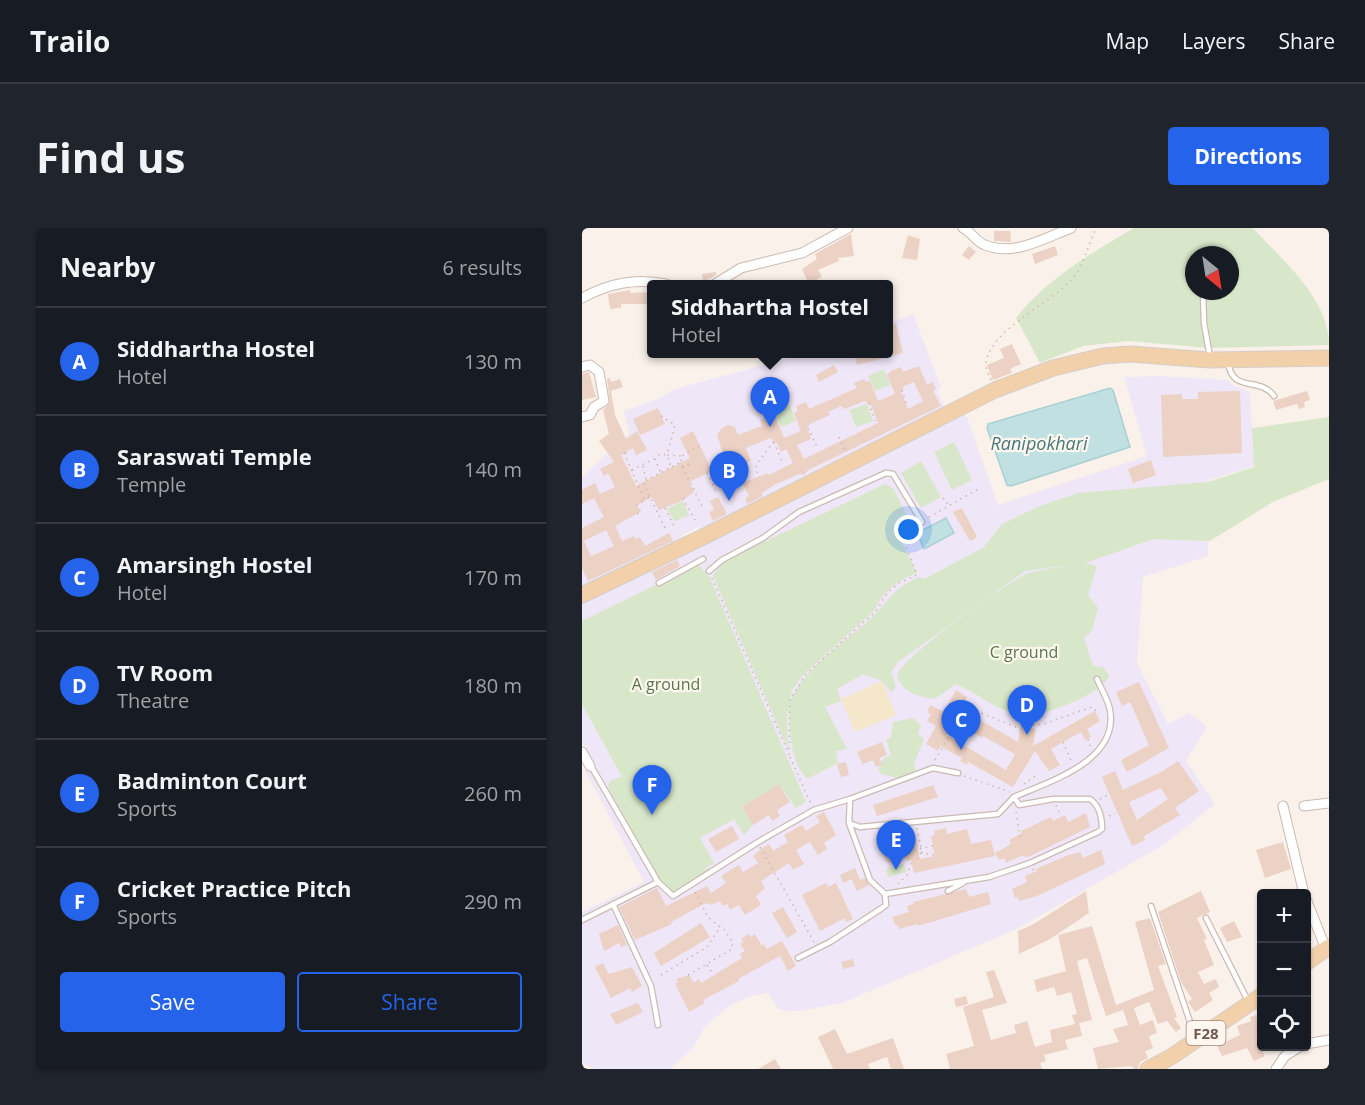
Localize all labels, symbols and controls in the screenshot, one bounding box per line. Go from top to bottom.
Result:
text: Trailo [30,22,110,60]
text: Map [1106,27,1149,55]
text: Layers [1182,27,1246,55]
text: Share [1279,27,1335,55]
button: Directions [1168,127,1329,185]
text: Find us [36,128,185,185]
north arrow [1185,246,1239,300]
text: Nearby [60,249,155,285]
text: 6 results [442,254,522,281]
popup [647,280,893,358]
text: Siddhartha Hostel [671,291,869,321]
text: Hotel [671,321,721,348]
text: Siddhartha Hostel [117,333,315,363]
text: A [73,348,86,375]
text: 130 m [464,348,522,375]
text: Hotel [117,363,167,390]
pin: A [750,378,789,427]
water label: Ranipokhari [991,431,1088,455]
text: Saraswati Temple [117,441,312,471]
pin: B [710,452,748,501]
text: B [73,456,86,483]
text: 140 m [464,456,522,483]
text: Temple [117,471,186,498]
your location [894,515,923,544]
text: Amarsingh Hostel [117,549,312,579]
text: C [73,564,86,591]
text: 170 m [464,564,522,591]
text: Hotel [117,579,167,606]
park label: C ground [990,641,1058,663]
text: TV Room [117,657,213,687]
text: D [72,672,87,699]
text: 180 m [464,672,522,699]
park label: A ground [632,673,700,695]
pin: D [1008,686,1046,735]
text: Theatre [117,687,189,714]
pin: C [942,700,980,750]
text: Badminton Court [117,765,307,795]
pin: F [632,766,672,815]
text: E [74,780,85,807]
text: 260 m [464,780,522,807]
text: Sports [117,795,177,822]
pin: E [876,820,916,870]
text: Cricket Practice Pitch [117,873,351,903]
text: F [74,888,85,915]
text: 290 m [464,888,522,915]
map controls [1257,889,1311,1051]
button: + [1257,889,1311,943]
text: Sports [117,903,177,930]
button: − [1257,943,1311,997]
button: Save [60,972,285,1032]
button: Share [297,972,522,1032]
button: locate [1257,997,1311,1051]
road number: F28 [1186,1021,1226,1045]

